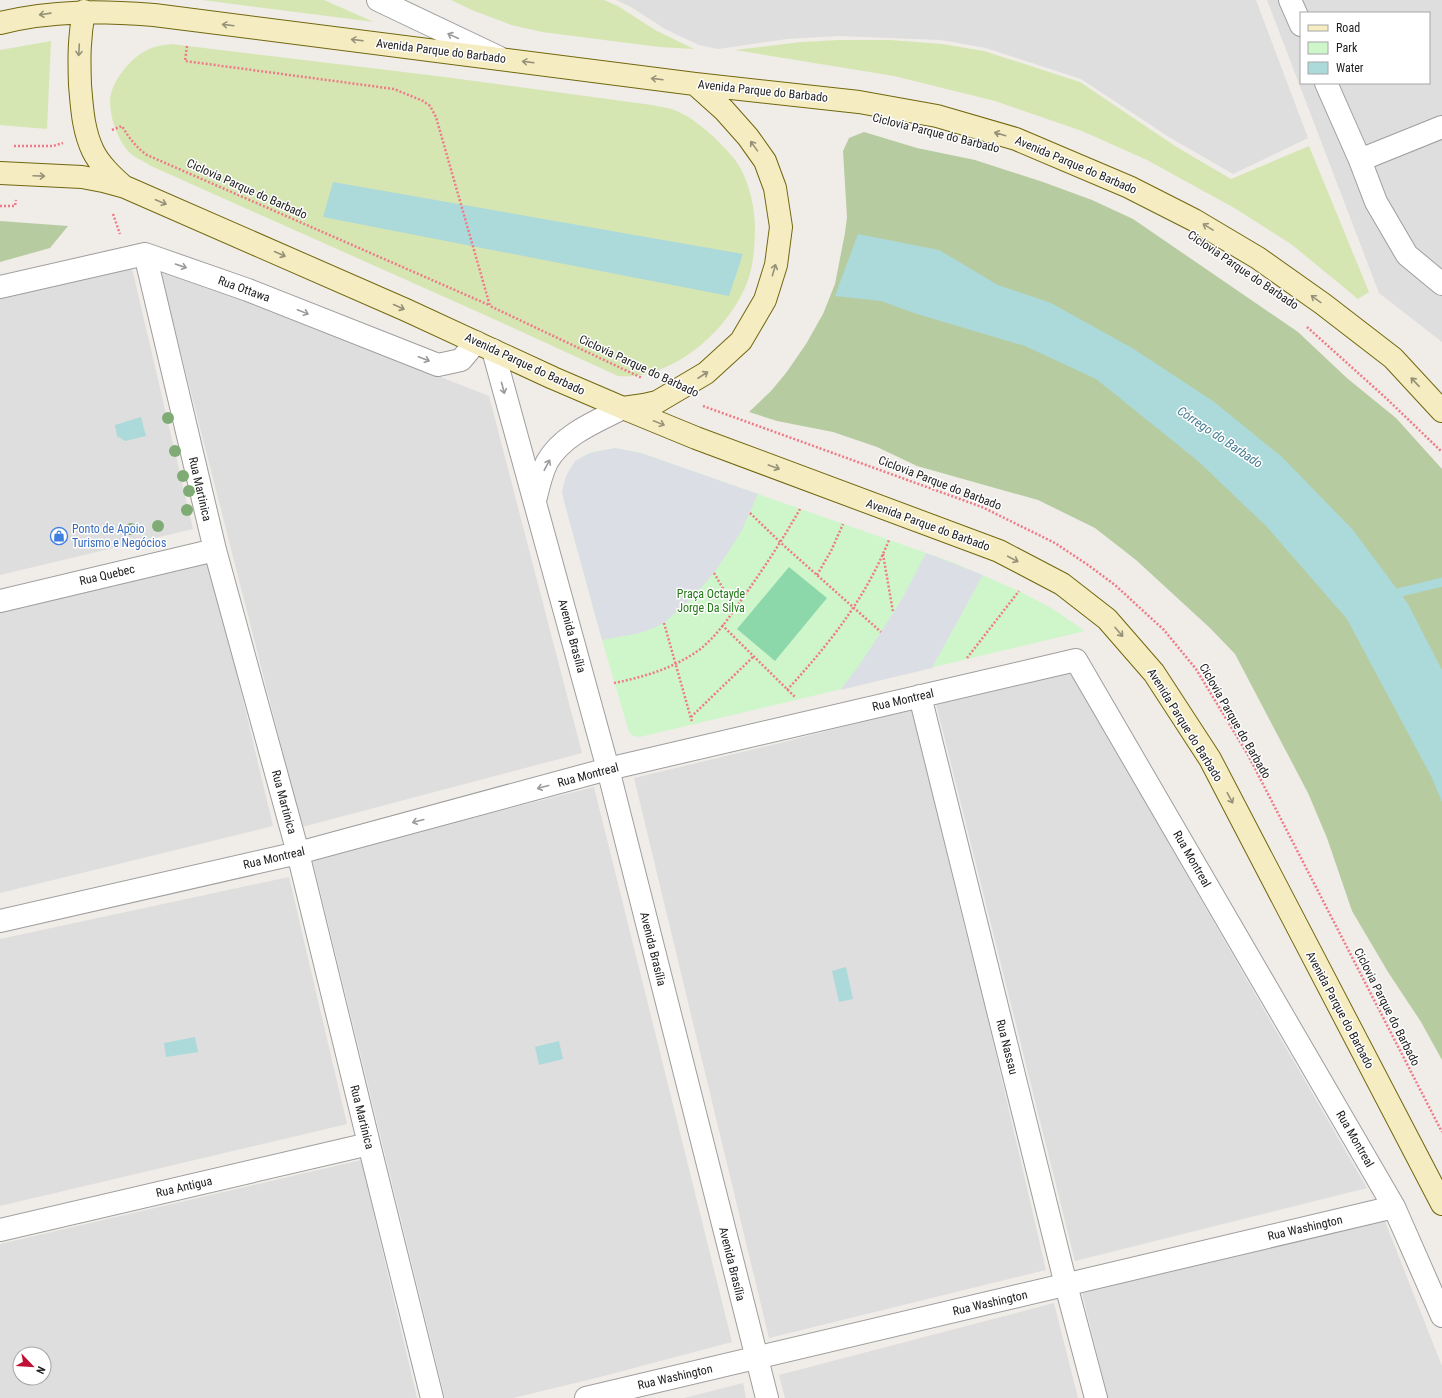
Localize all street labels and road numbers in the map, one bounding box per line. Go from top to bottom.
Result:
street label: Avenida Parque do Barbado [375,36,507,66]
street label: Avenida Parque do Barbado [697,77,829,105]
street label: Ciclovia Parque do Barbado [871,110,1001,156]
street label: Avenida Parque do Barbado [1013,133,1139,197]
street label: Ciclovia Parque do Barbado [185,156,309,222]
street label: Ciclovia Parque do Barbado [1185,228,1301,312]
street label: Rua Ottawa [216,273,272,305]
street label: Avenida Parque do Barbado [463,330,587,398]
street label: Ciclovia Parque do Barbado [577,332,701,400]
street label: Ciclovia Parque do Barbado [877,453,1003,513]
street label: Rua Martinica [186,455,214,523]
street label: Avenida Parque do Barbado [864,496,992,554]
street label: Rua Quebec [78,562,136,588]
street label: Avenida Brasília [555,598,589,675]
street label: Ciclovia Parque do Barbado [1196,661,1274,781]
street label: Avenida Parque do Barbado [1144,666,1226,784]
street label: Rua Montreal [871,686,935,714]
street label: Rua Montreal [556,760,620,790]
street label: Rua Martinica [269,769,299,836]
street label: Rua Montreal [1170,828,1214,890]
street label: Rua Montreal [242,844,306,872]
street label: Avenida Brasília [637,911,669,988]
street label: Ciclovia Parque do Barbado [1351,946,1423,1068]
street label: Avenida Parque do Barbado [1303,949,1377,1071]
street label: Rua Nassau [993,1018,1021,1076]
street label: Rua Martinica [347,1083,377,1151]
street label: Rua Montreal [1333,1108,1377,1170]
street label: Rua Antigua [155,1174,214,1200]
street label: Rua Washington [1266,1213,1344,1243]
street label: Avenida Brasília [716,1226,748,1303]
street label: Rua Washington [951,1288,1029,1318]
street label: Rua Washington [636,1362,714,1392]

